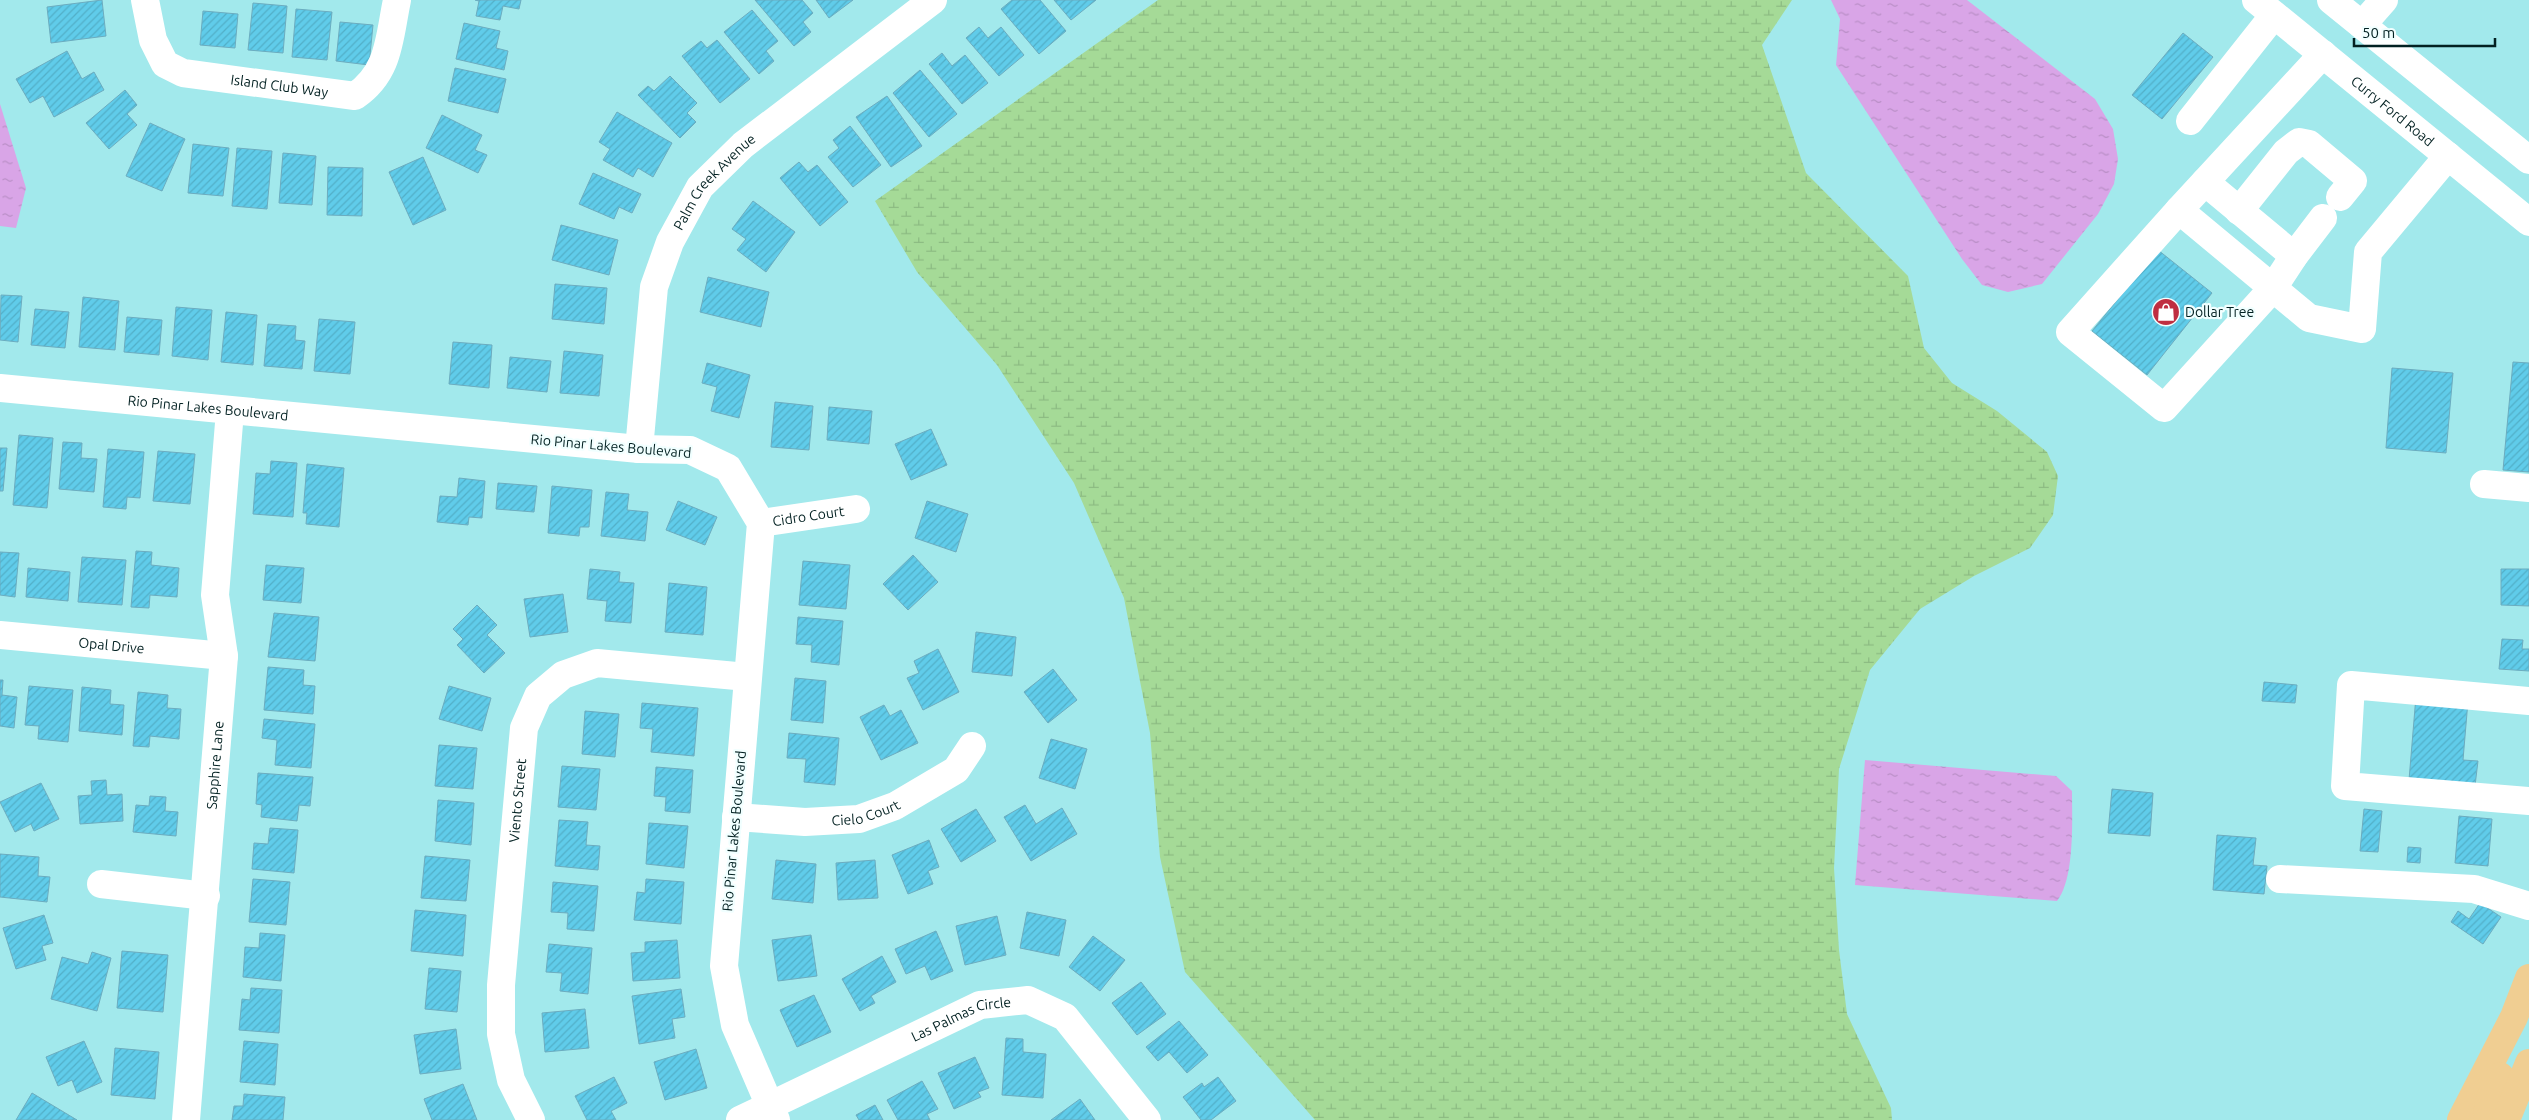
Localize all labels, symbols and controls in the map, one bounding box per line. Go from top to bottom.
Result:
scale bar [2354,15,2495,47]
text: 50 m [2362,24,2395,41]
street label: Island Club Way [230,71,329,100]
street label: Curry Ford Road [2348,73,2437,149]
street label: Palm Creek Avenue [670,130,759,233]
shop icon: Dollar Tree [2151,297,2181,327]
place label: Dollar Tree [2185,304,2254,320]
street label: Rio Pinar Lakes Boulevard [127,392,289,423]
street label: Rio Pinar Lakes Boulevard [530,431,692,461]
street label: Cidro Court [771,503,846,529]
street label: Opal Drive [78,634,145,657]
street label: Sapphire Lane [203,720,227,810]
street label: Rio Pinar Lakes Boulevard [719,750,749,912]
street label: Viento Street [506,757,529,843]
street label: Cielo Court [831,796,904,829]
street label: Las Palmas Circle [909,994,1012,1045]

